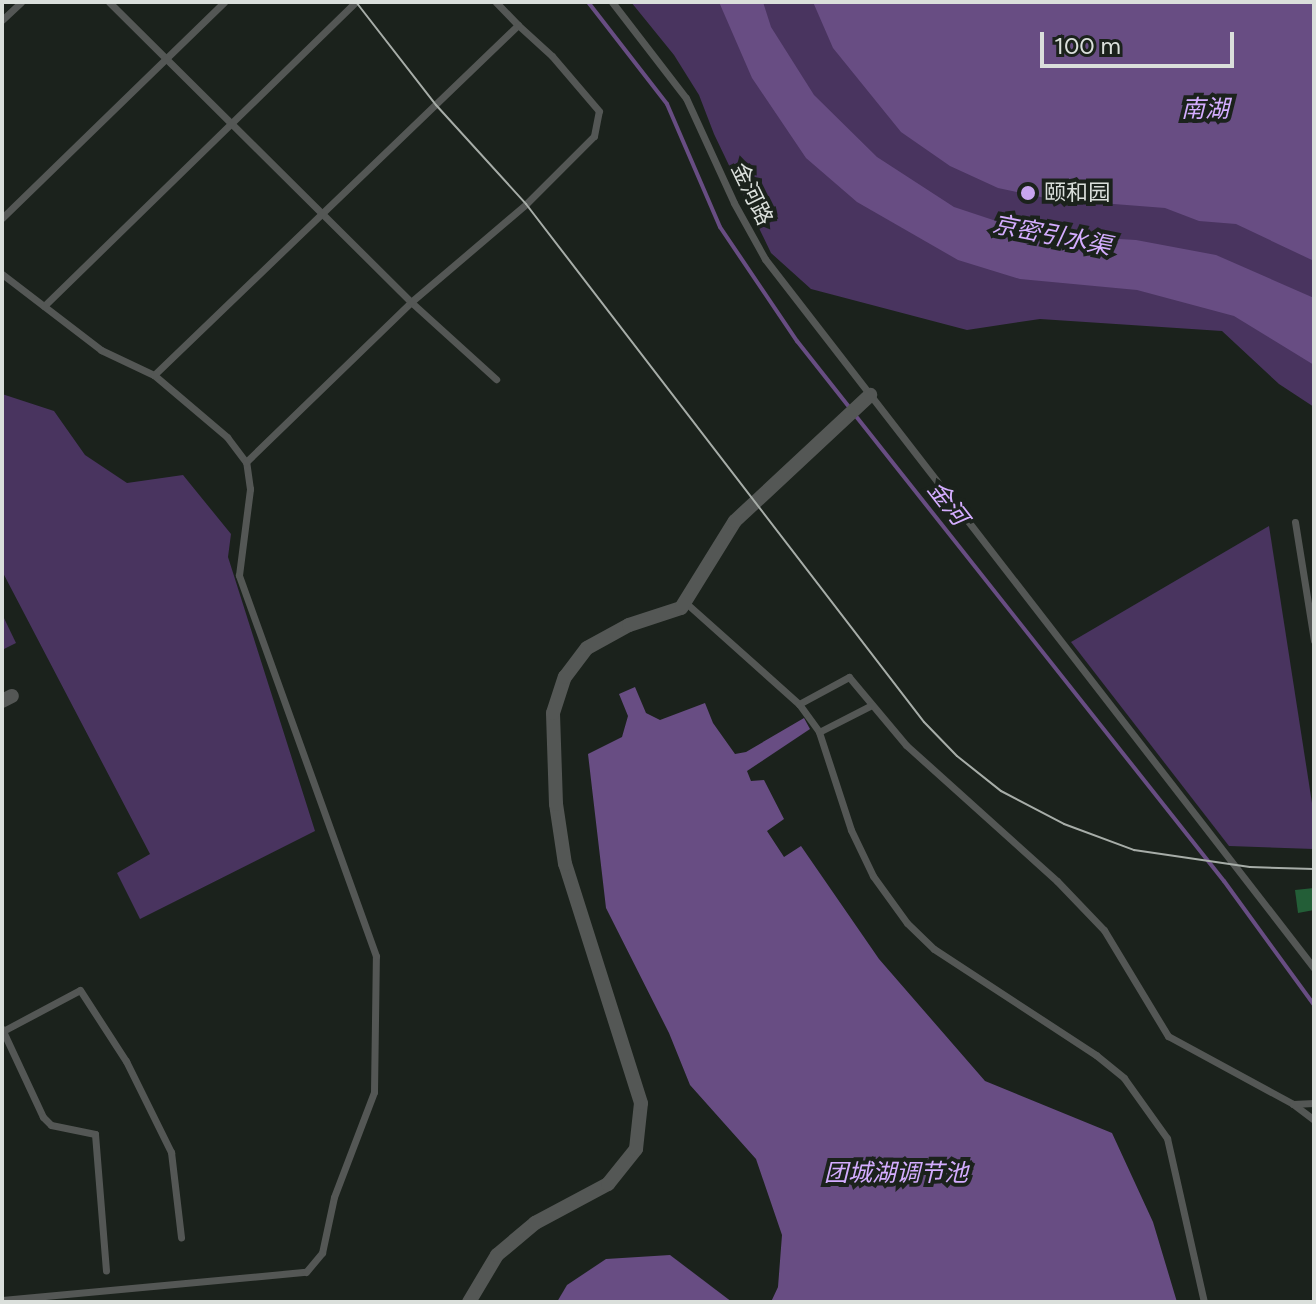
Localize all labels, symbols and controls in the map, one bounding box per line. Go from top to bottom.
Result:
scale bar [1044,16,1238,66]
text: 100 m [1054,31,1121,60]
water label: 南湖 [1181,95,1229,123]
street label: 金河路 [726,159,778,229]
place label: 颐和园 [1044,180,1110,206]
marker: 颐和园 [1019,184,1037,202]
water label: 京密引水渠 [990,209,1114,261]
water label: 金河 [922,475,974,531]
water label: 团城湖调节池 [824,1159,968,1187]

